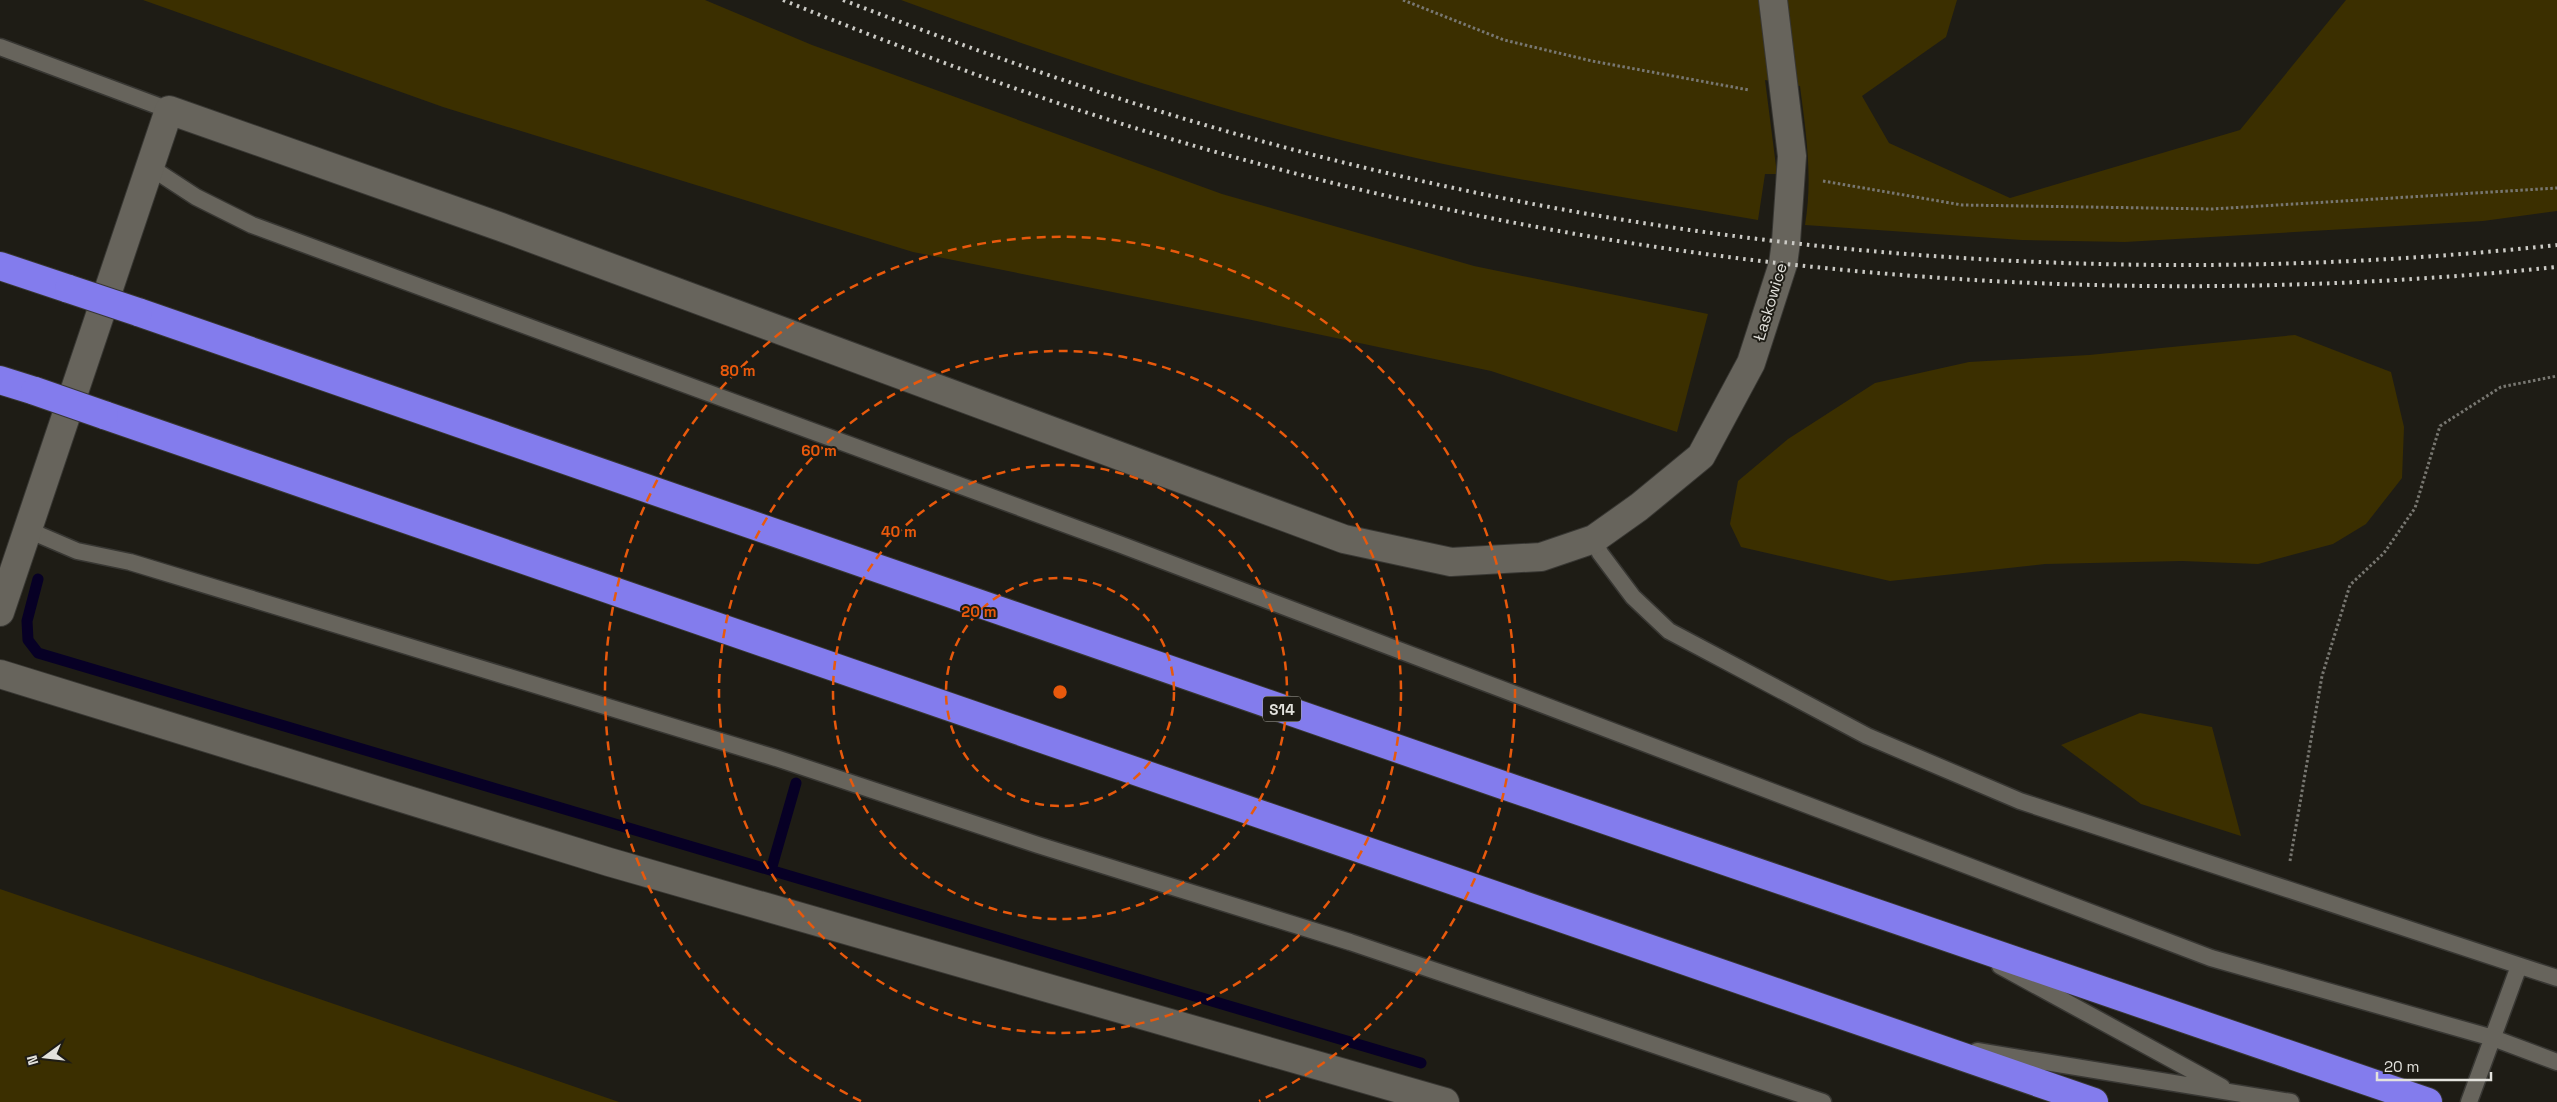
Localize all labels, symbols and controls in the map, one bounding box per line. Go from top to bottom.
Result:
street label: Łaskowice [1748,260,1792,344]
text: 80 m [720,361,756,380]
text: 60 m [801,441,837,460]
text: 40 m [881,522,917,541]
text: 20 m [961,602,997,621]
centre of rings [1051,683,1069,701]
road number: S14 [1263,696,1301,722]
north arrow [20,1032,70,1082]
scale bar [2377,1050,2491,1082]
text: N [23,1053,42,1067]
text: 20 m [2384,1057,2419,1076]

